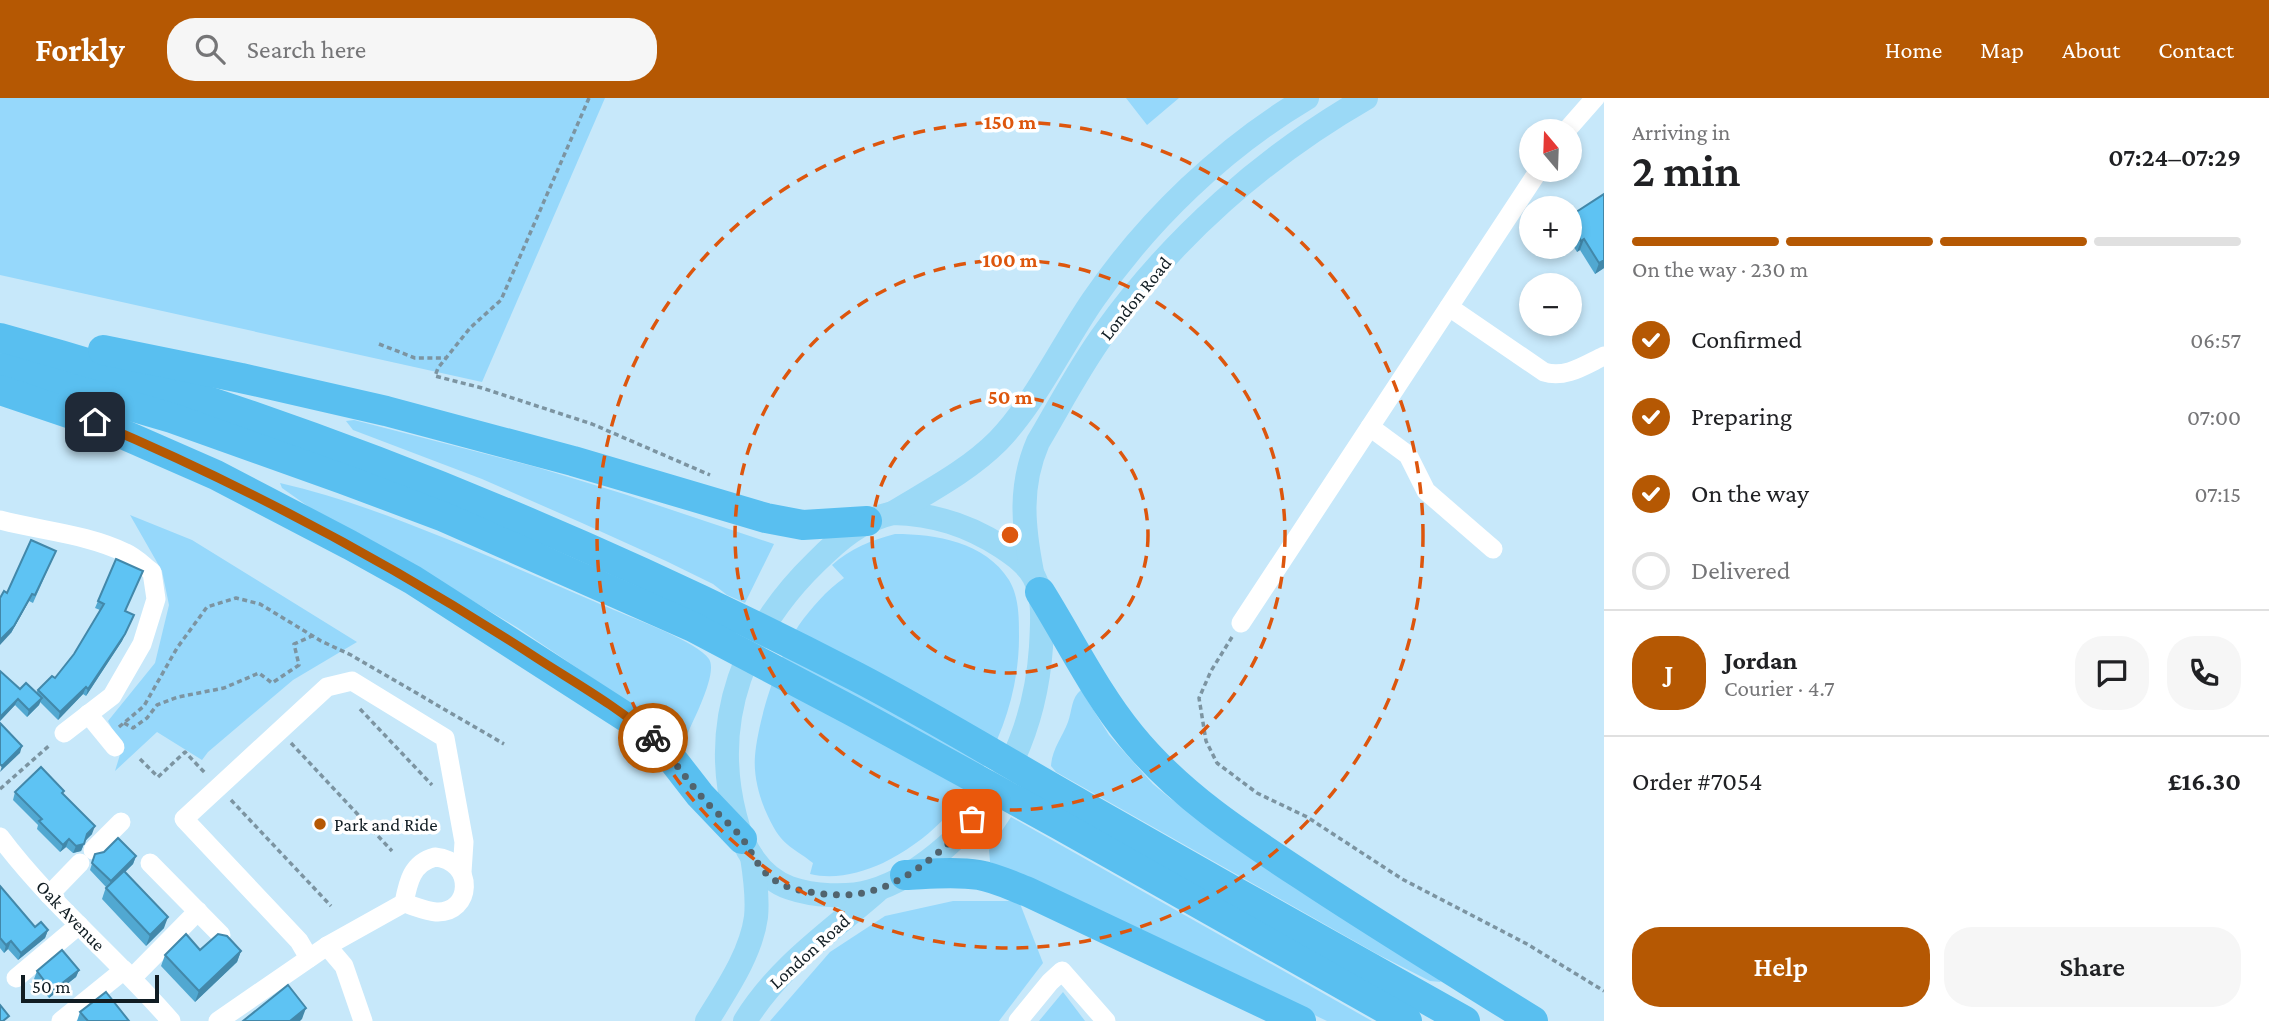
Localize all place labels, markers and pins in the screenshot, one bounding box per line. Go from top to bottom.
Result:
pin [65,392,125,452]
centre of rings [998,523,1022,547]
pin [942,789,1002,849]
place label: Park and Ride [334,814,438,835]
marker: Park and Ride [312,816,328,832]

